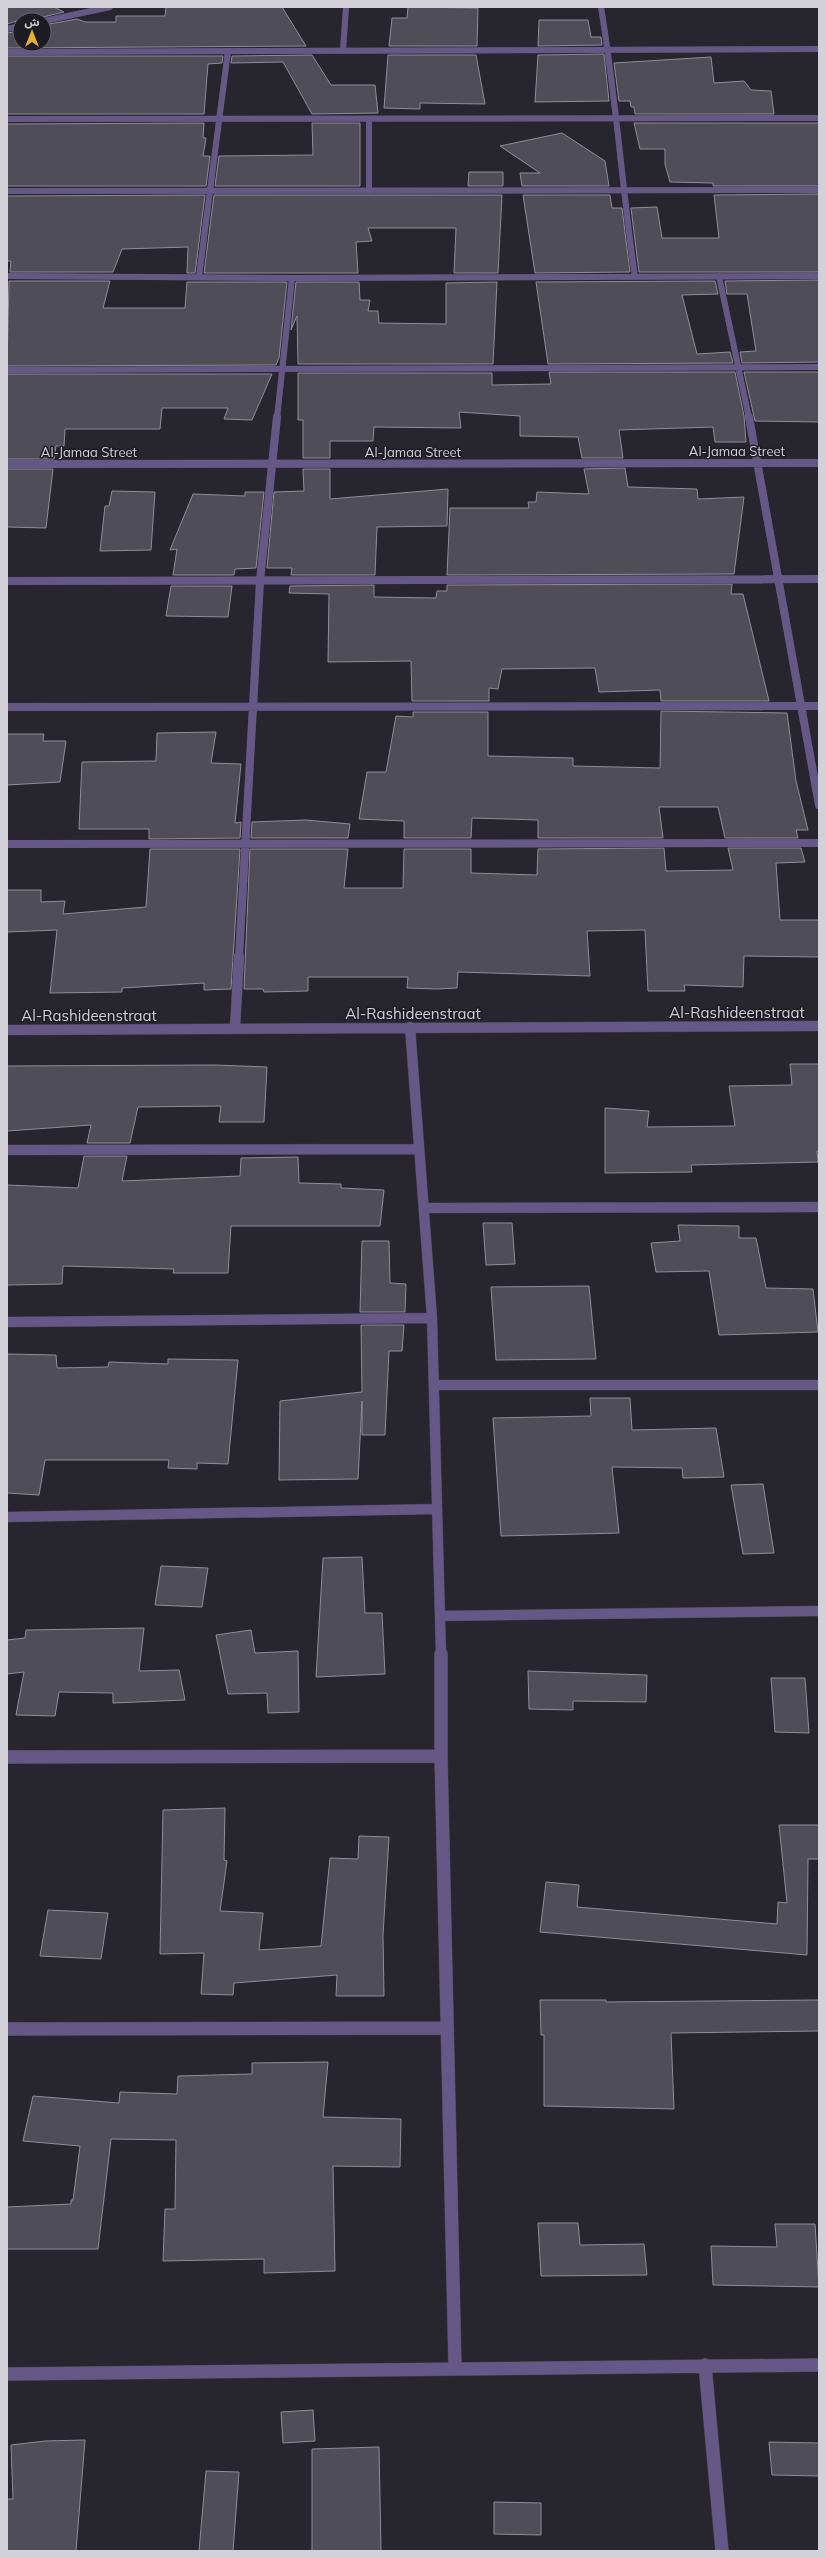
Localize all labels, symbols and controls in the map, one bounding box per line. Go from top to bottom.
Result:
north arrow [12,12,52,52]
text: ش [24,15,40,29]
street label: Al-Jamaa Street [689,443,786,459]
street label: Al-Jamaa Street [41,444,138,460]
street label: Al-Jamaa Street [365,444,462,460]
street label: Al-Rashideenstraat [669,1003,805,1022]
street label: Al-Rashideenstraat [345,1004,481,1023]
street label: Al-Rashideenstraat [21,1006,157,1025]

